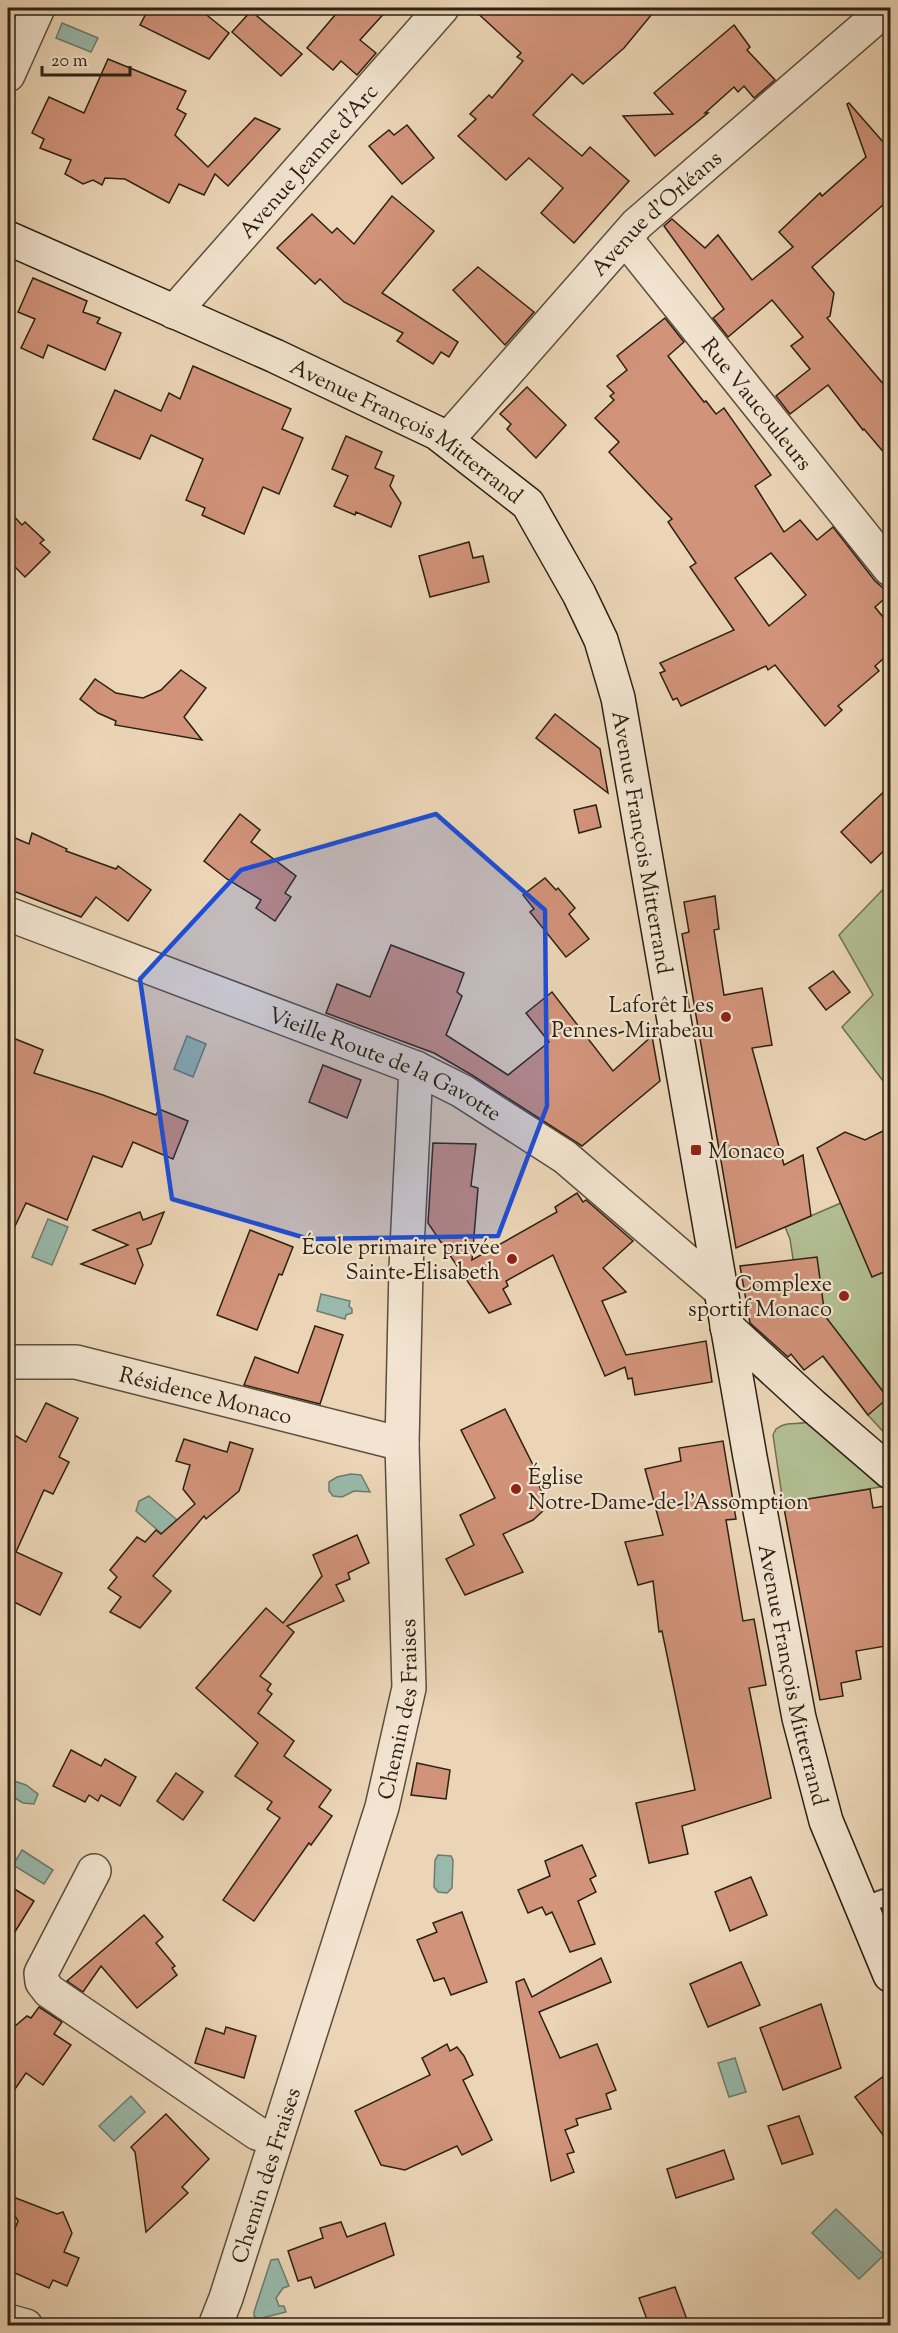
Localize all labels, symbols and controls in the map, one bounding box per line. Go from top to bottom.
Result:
scale bar [42,39,130,77]
text: 20 m [51,49,88,75]
street label: Avenue Jeanne d'Arc [233,78,387,247]
street label: Avenue d'Orléans [585,144,730,285]
street label: Rue Vaucouleurs [692,332,818,479]
street label: Avenue François Mitterrand [284,352,529,513]
street label: Avenue François Mitterrand [602,709,679,977]
place label: Laforêt Les Pennes-Mirabeau [551,991,714,1048]
street label: Vieille Route de la Gavotte [263,1001,507,1131]
marker: Laforêt Les Pennes-Mirabeau [719,1010,733,1024]
place label: Monaco [708,1137,785,1169]
marker: Monaco [689,1143,703,1157]
place label: École primaire privée Sainte-Elisabeth [302,1232,500,1290]
marker: École primaire privée Sainte-Elisabeth [505,1252,519,1266]
place label: Complexe sportif Monaco [688,1270,832,1327]
marker: Complexe sportif Monaco [837,1289,851,1303]
street label: Résidence Monaco [115,1360,295,1435]
place label: Église Notre-Dame-de-l'Assomption [528,1462,809,1520]
marker: Église Notre-Dame-de-l'Assomption [509,1482,523,1496]
street label: Avenue François Mitterrand [748,1542,834,1810]
street label: Chemin des Fraises [371,1618,428,1803]
street label: Chemin des Fraises [225,2084,311,2268]

